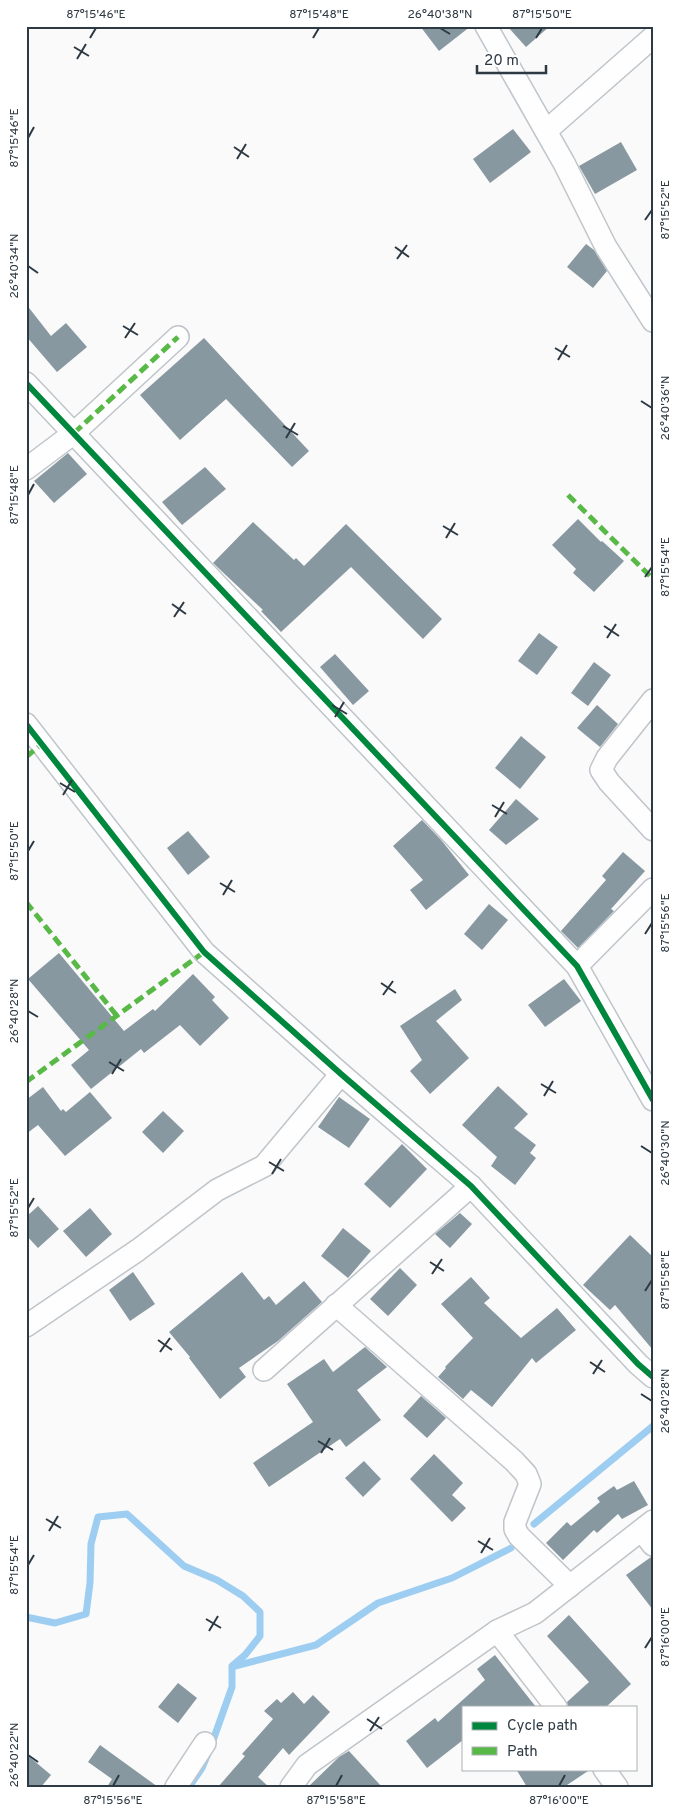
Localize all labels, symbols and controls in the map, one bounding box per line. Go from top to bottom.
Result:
text: 87°15'46"E [66,7,126,23]
text: 87°15'48"E [289,7,349,23]
text: 26°40'38"N [407,7,473,23]
text: 87°15'50"E [512,7,572,23]
scale bar [477,42,545,74]
text: 20 m [484,52,519,71]
text: 87°15'46"E [7,108,23,168]
text: 87°15'52"E [658,180,674,240]
text: 26°40'34"N [7,233,23,299]
text: 26°40'36"N [658,376,674,440]
text: 87°15'48"E [7,465,23,525]
text: 87°15'54"E [658,537,674,597]
text: 87°15'50"E [7,821,23,881]
text: 87°15'56"E [658,893,674,953]
text: 26°40'28"N [7,978,23,1044]
text: 26°40'30"N [658,1120,674,1186]
text: 87°15'52"E [7,1178,23,1238]
text: 87°15'58"E [658,1250,674,1310]
text: 26°40'28"N [658,1368,674,1434]
text: 87°15'54"E [7,1535,23,1595]
text: 87°16'00"E [658,1607,674,1667]
legend [462,1706,636,1770]
text: Cycle path [507,1717,578,1736]
text: 26°40'22"N [7,1722,23,1788]
text: Path [507,1743,538,1762]
text: 87°15'56"E [83,1793,143,1809]
text: 87°15'58"E [306,1793,366,1809]
text: 87°16'00"E [529,1793,589,1809]

